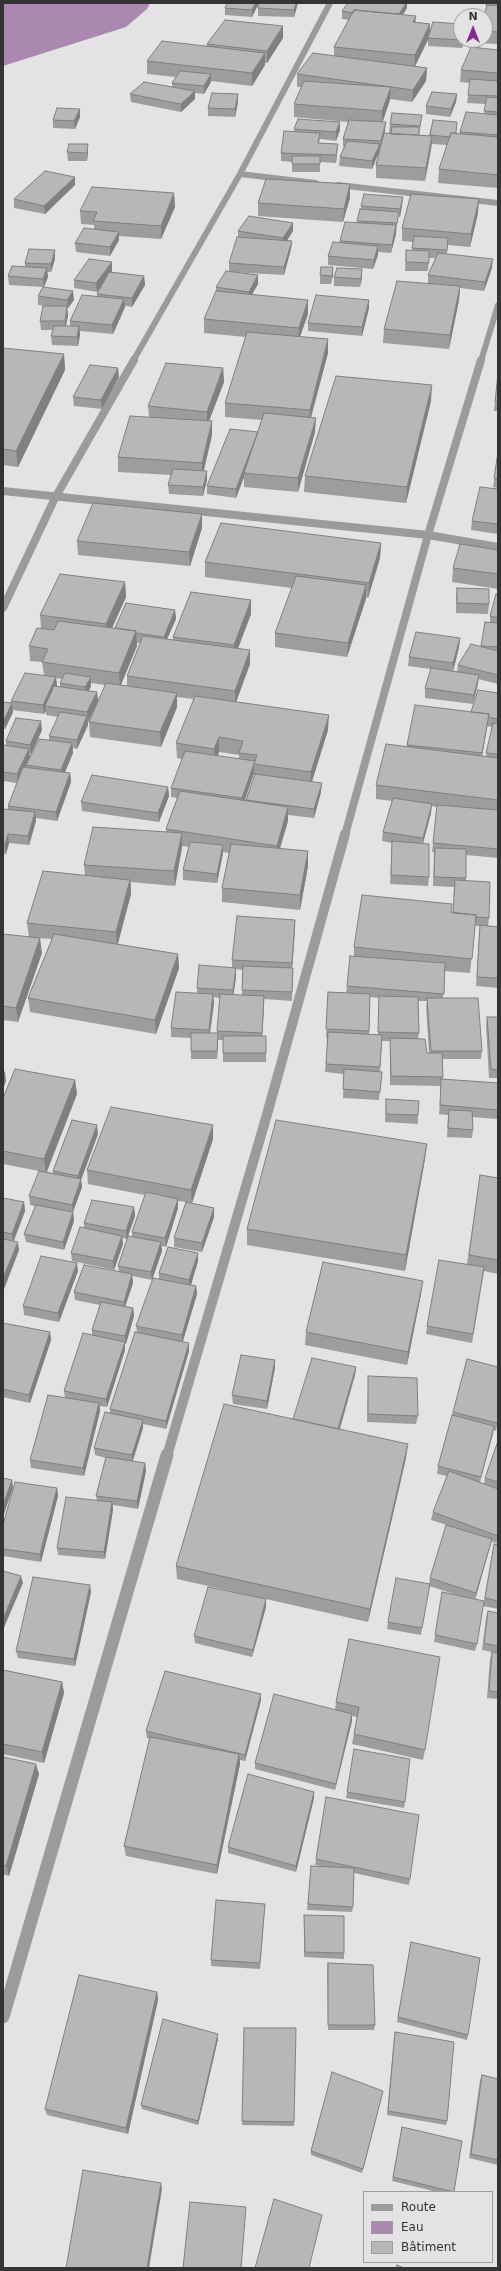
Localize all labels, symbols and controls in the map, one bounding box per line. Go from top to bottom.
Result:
north arrow [453,8,493,48]
text: N [468,10,478,23]
legend [363,2191,493,2263]
text: Route [401,2200,436,2214]
text: Eau [401,2220,424,2234]
text: Bâtiment [401,2240,456,2254]

